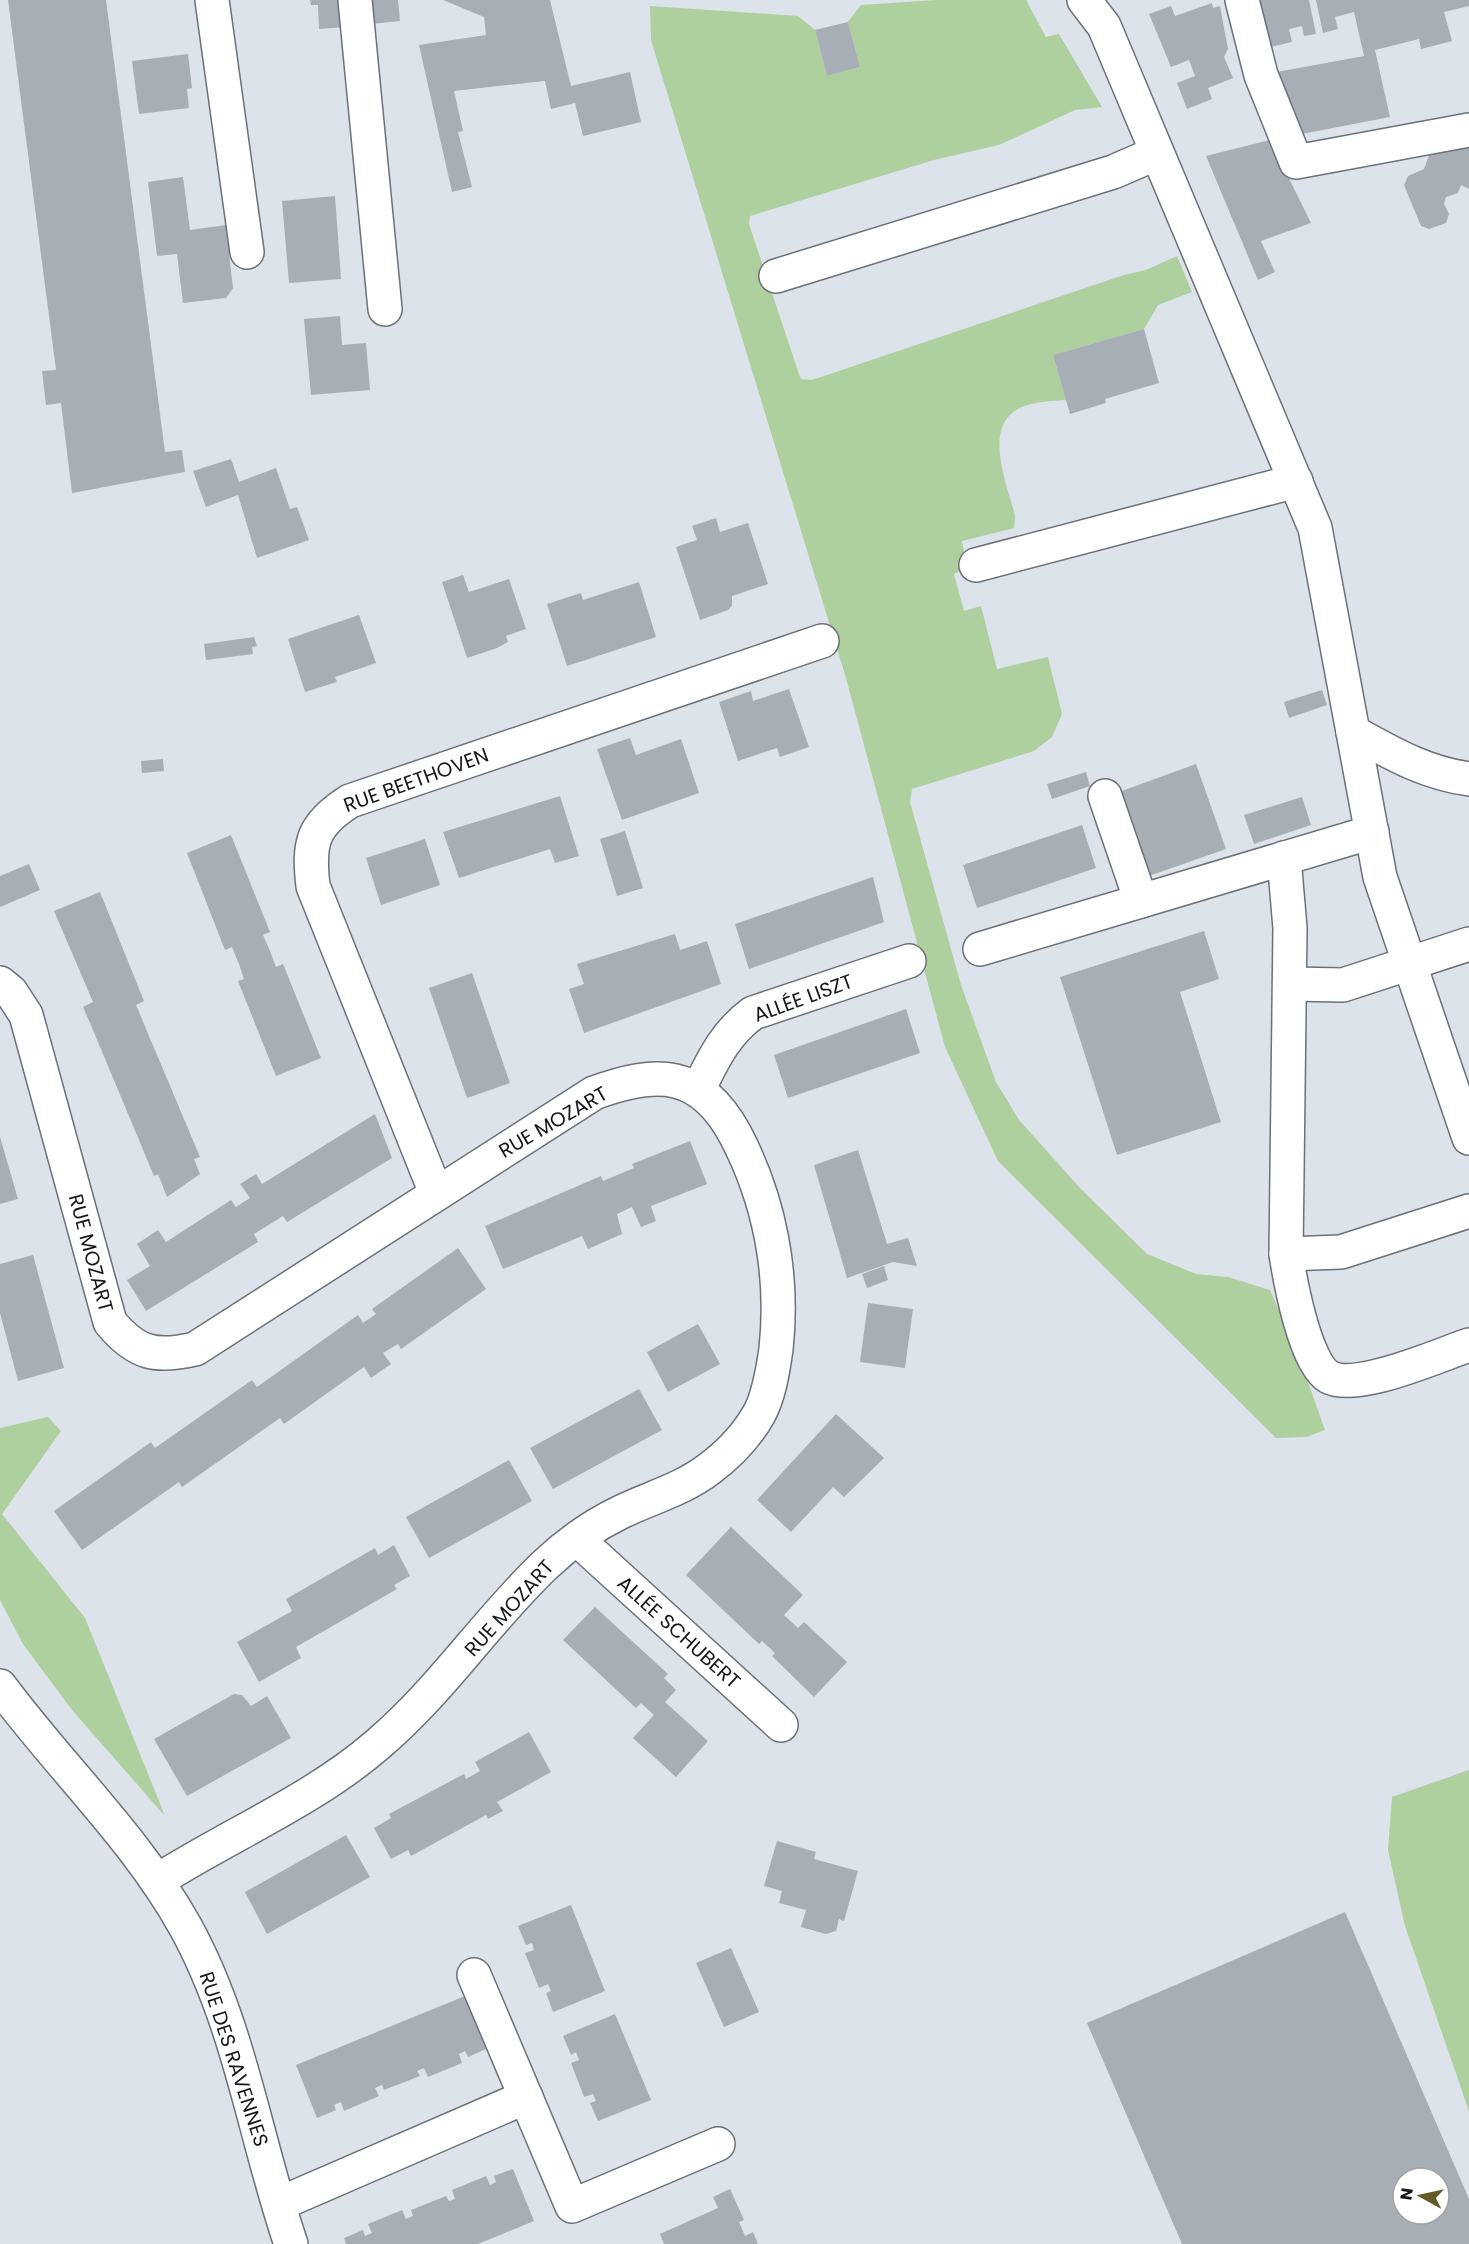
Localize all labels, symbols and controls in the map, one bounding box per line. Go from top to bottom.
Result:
street label: RUE BEETHOVEN [340,741,492,819]
street label: ALLÉE LISZT [750,967,857,1029]
street label: RUE MOZART [493,1079,613,1164]
street label: RUE MOZART [62,1191,120,1315]
street label: RUE MOZART [458,1553,560,1663]
street label: ALLÉE SCHUBERT [611,1569,747,1695]
street label: RUE DES RAVENNES [193,1968,275,2150]
north arrow [1391,2166,1451,2226]
text: N [1394,2186,1419,2202]

